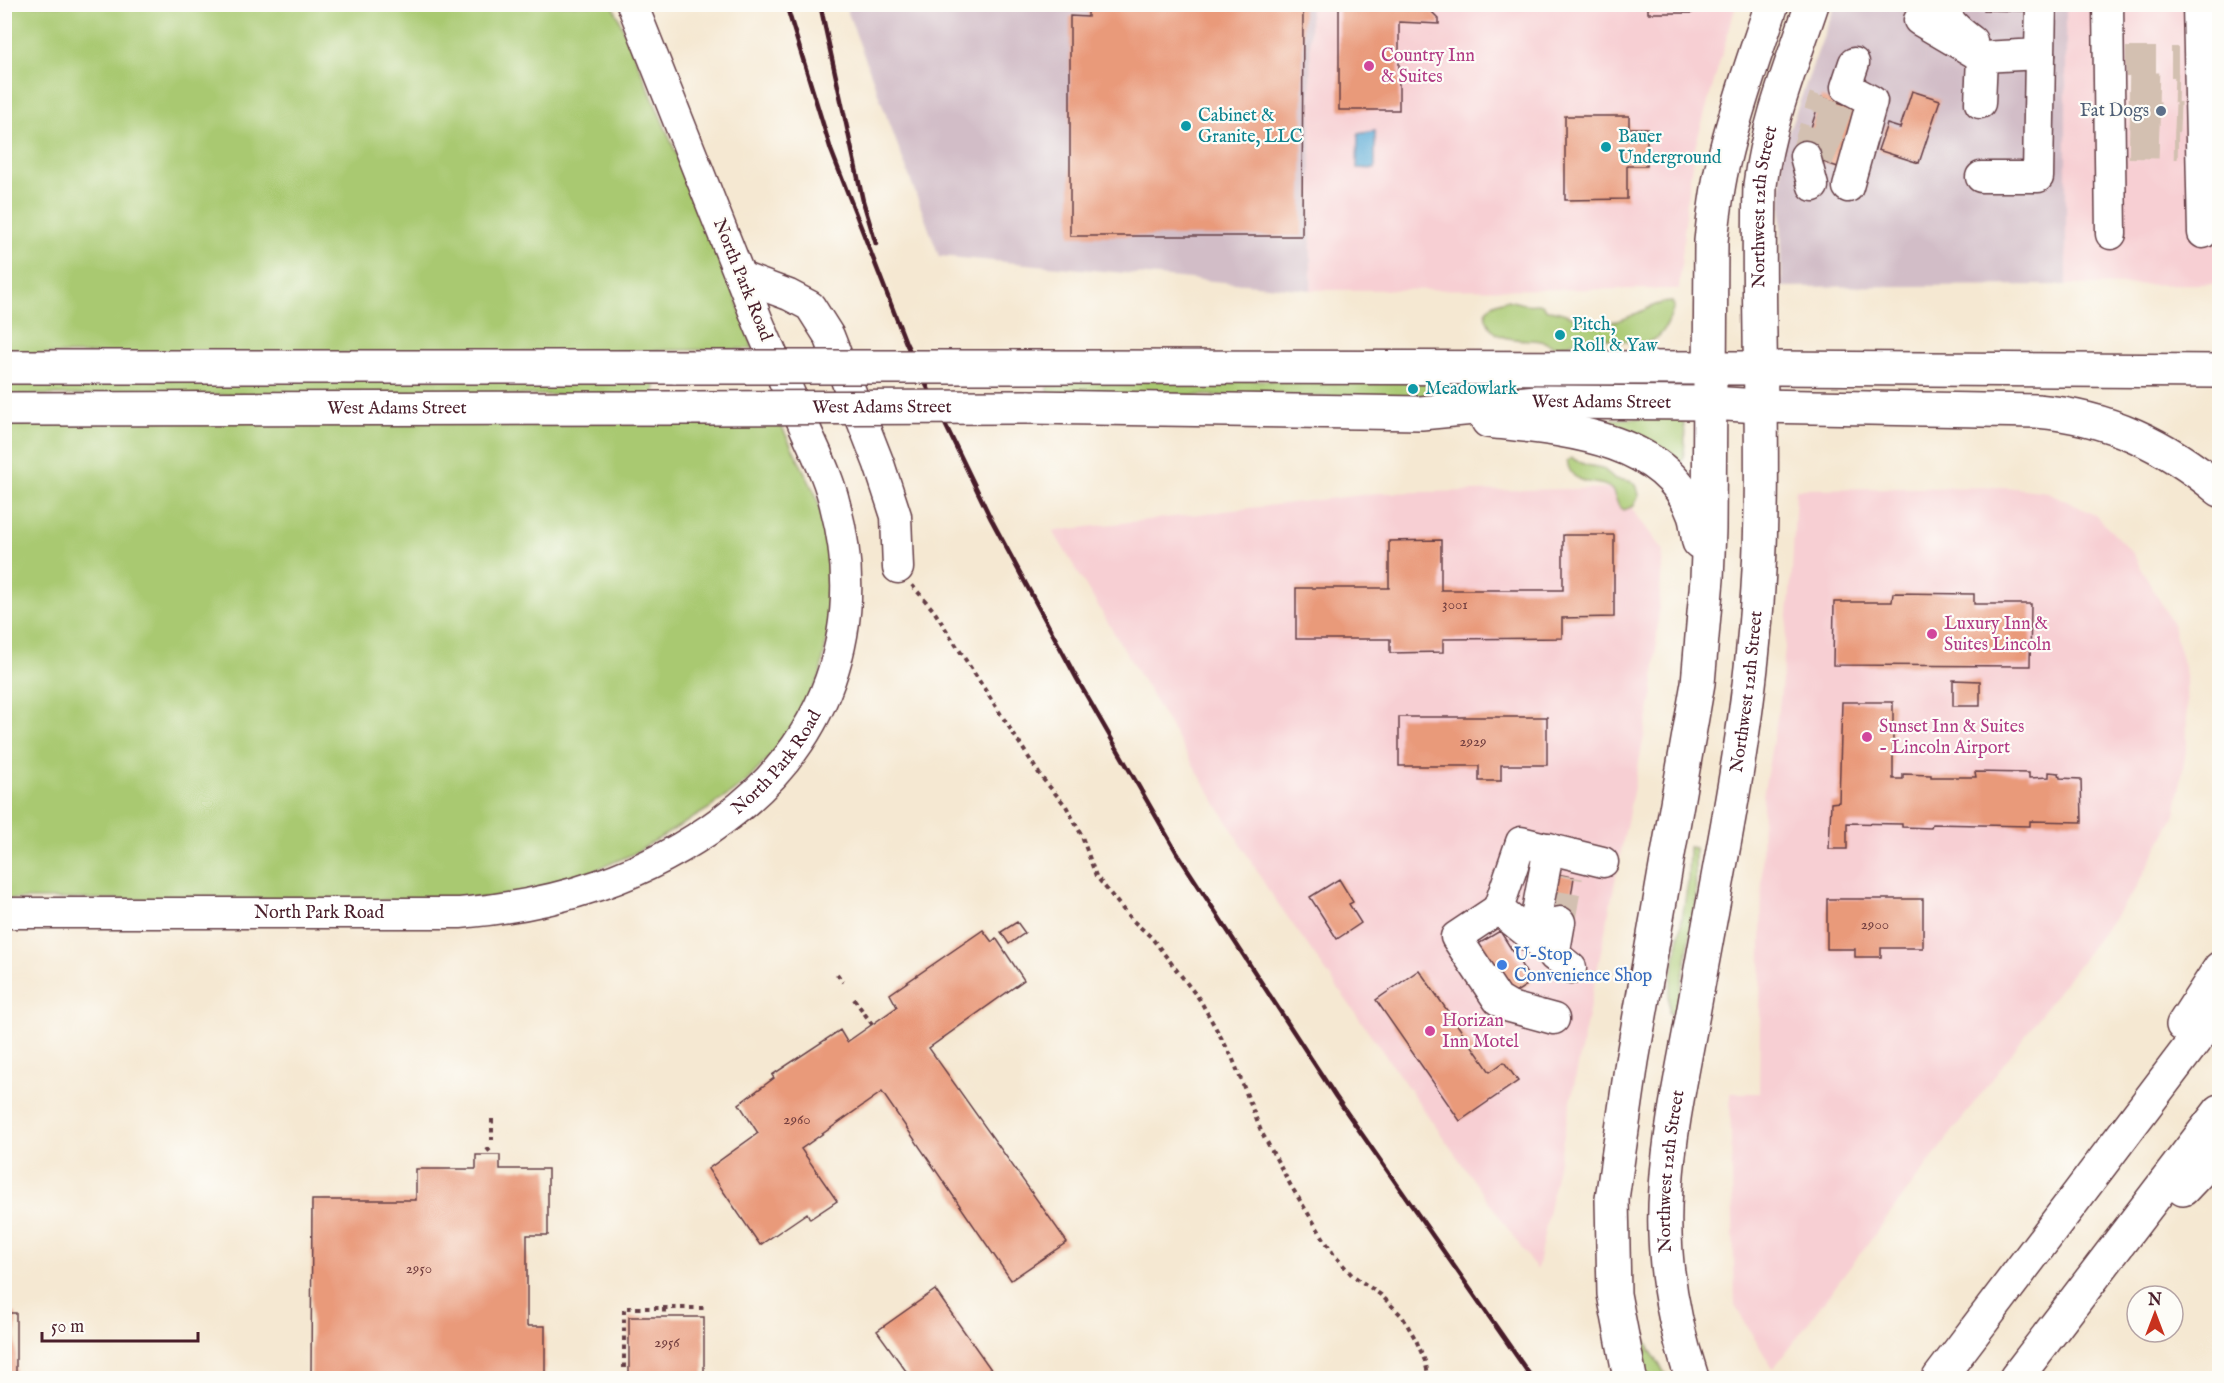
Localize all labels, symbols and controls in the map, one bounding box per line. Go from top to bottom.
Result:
place label: Country Inn & Suites [1381,45,1475,89]
marker: Country Inn & Suites [1362,59,1376,73]
place label: Fat Dogs [2080,100,2149,123]
marker: Fat Dogs [2154,104,2168,118]
place label: Cabinet & Granite, LLC [1198,105,1303,149]
marker: Cabinet & Granite, LLC [1179,119,1193,133]
street label: Northwest 12th Street [1748,123,1783,288]
place label: Bauer Underground [1618,126,1722,170]
marker: Bauer Underground [1599,140,1613,154]
street label: North Park Road [707,215,777,345]
place label: Pitch, Roll & Yaw [1572,314,1659,358]
marker: Pitch, Roll & Yaw [1553,328,1567,342]
place label: Meadowlark [1425,378,1518,401]
marker: Meadowlark [1406,382,1420,396]
street label: West Adams Street [1532,390,1671,414]
street label: West Adams Street [812,396,952,419]
street label: West Adams Street [327,397,467,420]
house number: 3001 [1442,595,1468,614]
street label: Northwest 12th Street [1725,610,1768,774]
place label: Luxury Inn & Suites Lincoln [1944,613,2052,657]
marker: Luxury Inn & Suites Lincoln [1925,627,1939,641]
street label: North Park Road [727,706,827,820]
place label: Sunset Inn & Suites - Lincoln Airport [1879,716,2024,760]
marker: Sunset Inn & Suites - Lincoln Airport [1860,730,1874,744]
house number: 2929 [1459,732,1487,751]
street label: North Park Road [254,902,384,925]
house number: 2900 [1861,915,1889,934]
place label: U-Stop Convenience Shop [1514,944,1653,988]
marker: U-Stop Convenience Shop [1495,958,1509,972]
place label: Horizan Inn Motel [1442,1010,1519,1054]
marker: Horizan Inn Motel [1423,1024,1437,1038]
street label: Northwest 12th Street [1653,1088,1690,1253]
house number: 2960 [783,1110,811,1129]
house number: 2950 [406,1259,432,1278]
north arrow [2125,1284,2185,1344]
text: N [2147,1291,2162,1311]
scale bar [42,1305,198,1343]
text: 50 m [51,1316,84,1339]
house number: 2956 [654,1333,680,1352]

